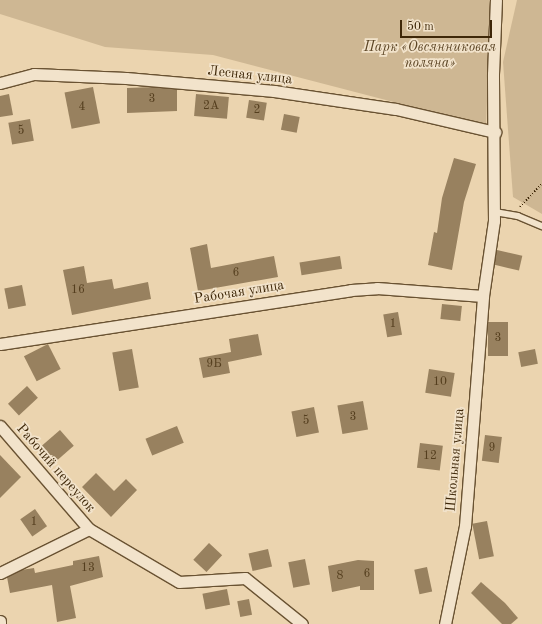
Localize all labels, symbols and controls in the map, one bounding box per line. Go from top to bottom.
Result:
scale bar [402,12,494,38]
text: 50 m [407,21,434,33]
park label: Парк «Овсянниковая поляна» [364,39,496,72]
street label: Лесная улица [207,62,293,88]
house number: 3 [149,93,155,107]
house number: 2А [203,100,219,114]
house number: 4 [79,101,85,115]
house number: 2 [254,104,260,118]
house number: 5 [18,125,24,139]
house number: 6 [233,267,239,281]
street label: Рабочая улица [193,277,285,307]
house number: 16 [71,284,85,298]
house number: 1 [390,318,396,332]
house number: 3 [495,332,501,346]
house number: 9Б [206,358,222,372]
house number: 10 [433,376,447,390]
street label: Школьная улица [442,408,468,512]
house number: 3 [350,411,356,425]
house number: 5 [303,415,309,429]
street label: Рабочий переулок [13,420,99,516]
house number: 9 [489,442,495,456]
house number: 12 [423,450,437,464]
house number: 1 [31,516,37,530]
house number: 13 [81,562,95,576]
house number: 6 [364,568,370,582]
house number: 8 [337,570,343,584]

